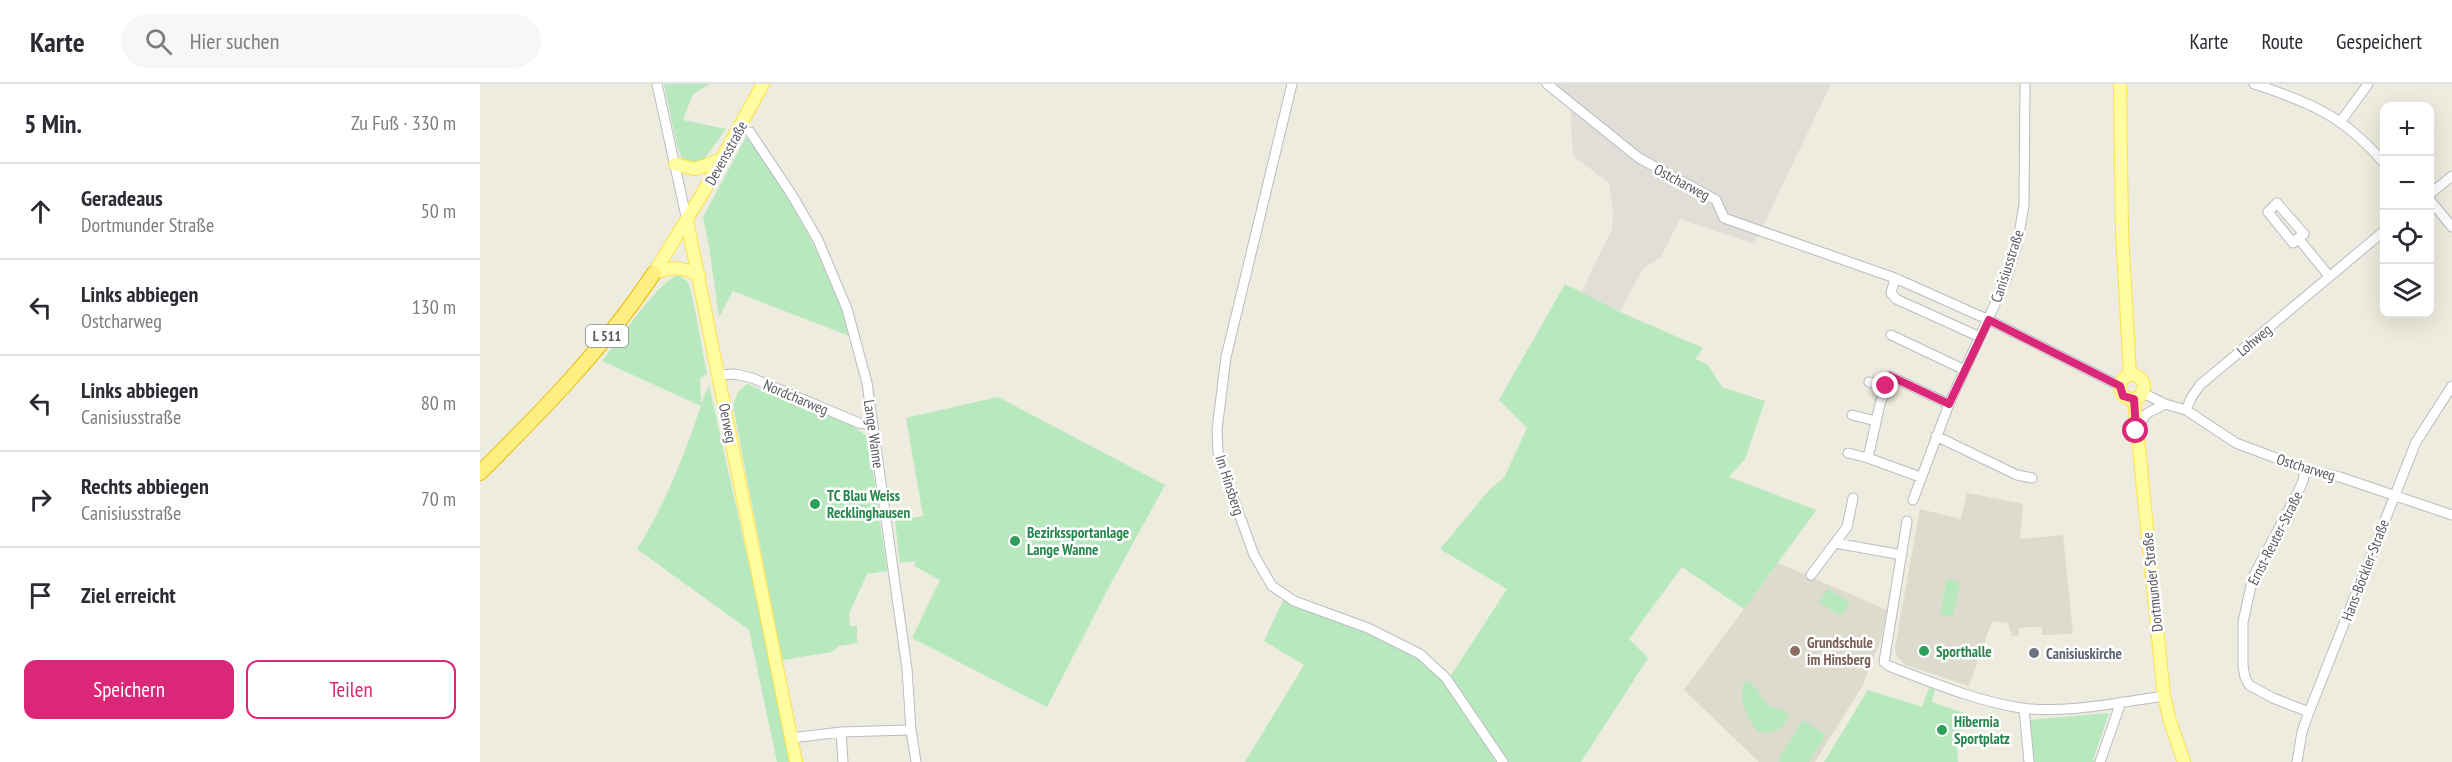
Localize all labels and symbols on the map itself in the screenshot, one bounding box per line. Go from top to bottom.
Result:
street label: Devensstraße [701,118,751,188]
street label: Ostcharweg [1651,159,1713,205]
street label: Canisiusstraße [1986,227,2028,305]
street label: Lohweg [2233,320,2275,360]
road number: L 511 [586,325,628,347]
route end [1872,372,1898,398]
street label: Nordcharweg [761,375,831,419]
street label: Lange Wanne [860,398,888,470]
street label: Oerweg [715,402,741,444]
route start [2122,417,2148,443]
street label: Ostcharweg [2274,449,2338,485]
street label: Im Hinsberg [1211,452,1249,518]
place label: TC Blau Weiss Recklinghausen [827,486,910,522]
street label: Ernst-Reuter-Straße [2243,488,2307,588]
marker: TC Blau Weiss Recklinghausen [808,497,822,511]
street label: Hans-Böckler-Straße [2337,517,2393,623]
place label: Bezirkssportanlage Lange Wanne [1027,523,1129,559]
street label: Dortmunder Straße [2137,531,2167,633]
marker: Bezirkssportanlage Lange Wanne [1008,534,1022,548]
place label: Grundschule im Hinsberg [1807,633,1873,669]
place label: Sporthalle [1936,642,1992,661]
marker: Grundschule im Hinsberg [1788,644,1802,658]
marker: Sporthalle [1917,644,1931,658]
place label: Canisiuskirche [2046,644,2122,663]
marker: Canisiuskirche [2027,646,2041,660]
place label: Hibernia Sportplatz [1954,712,2010,748]
marker: Hibernia Sportplatz [1935,723,1949,737]

